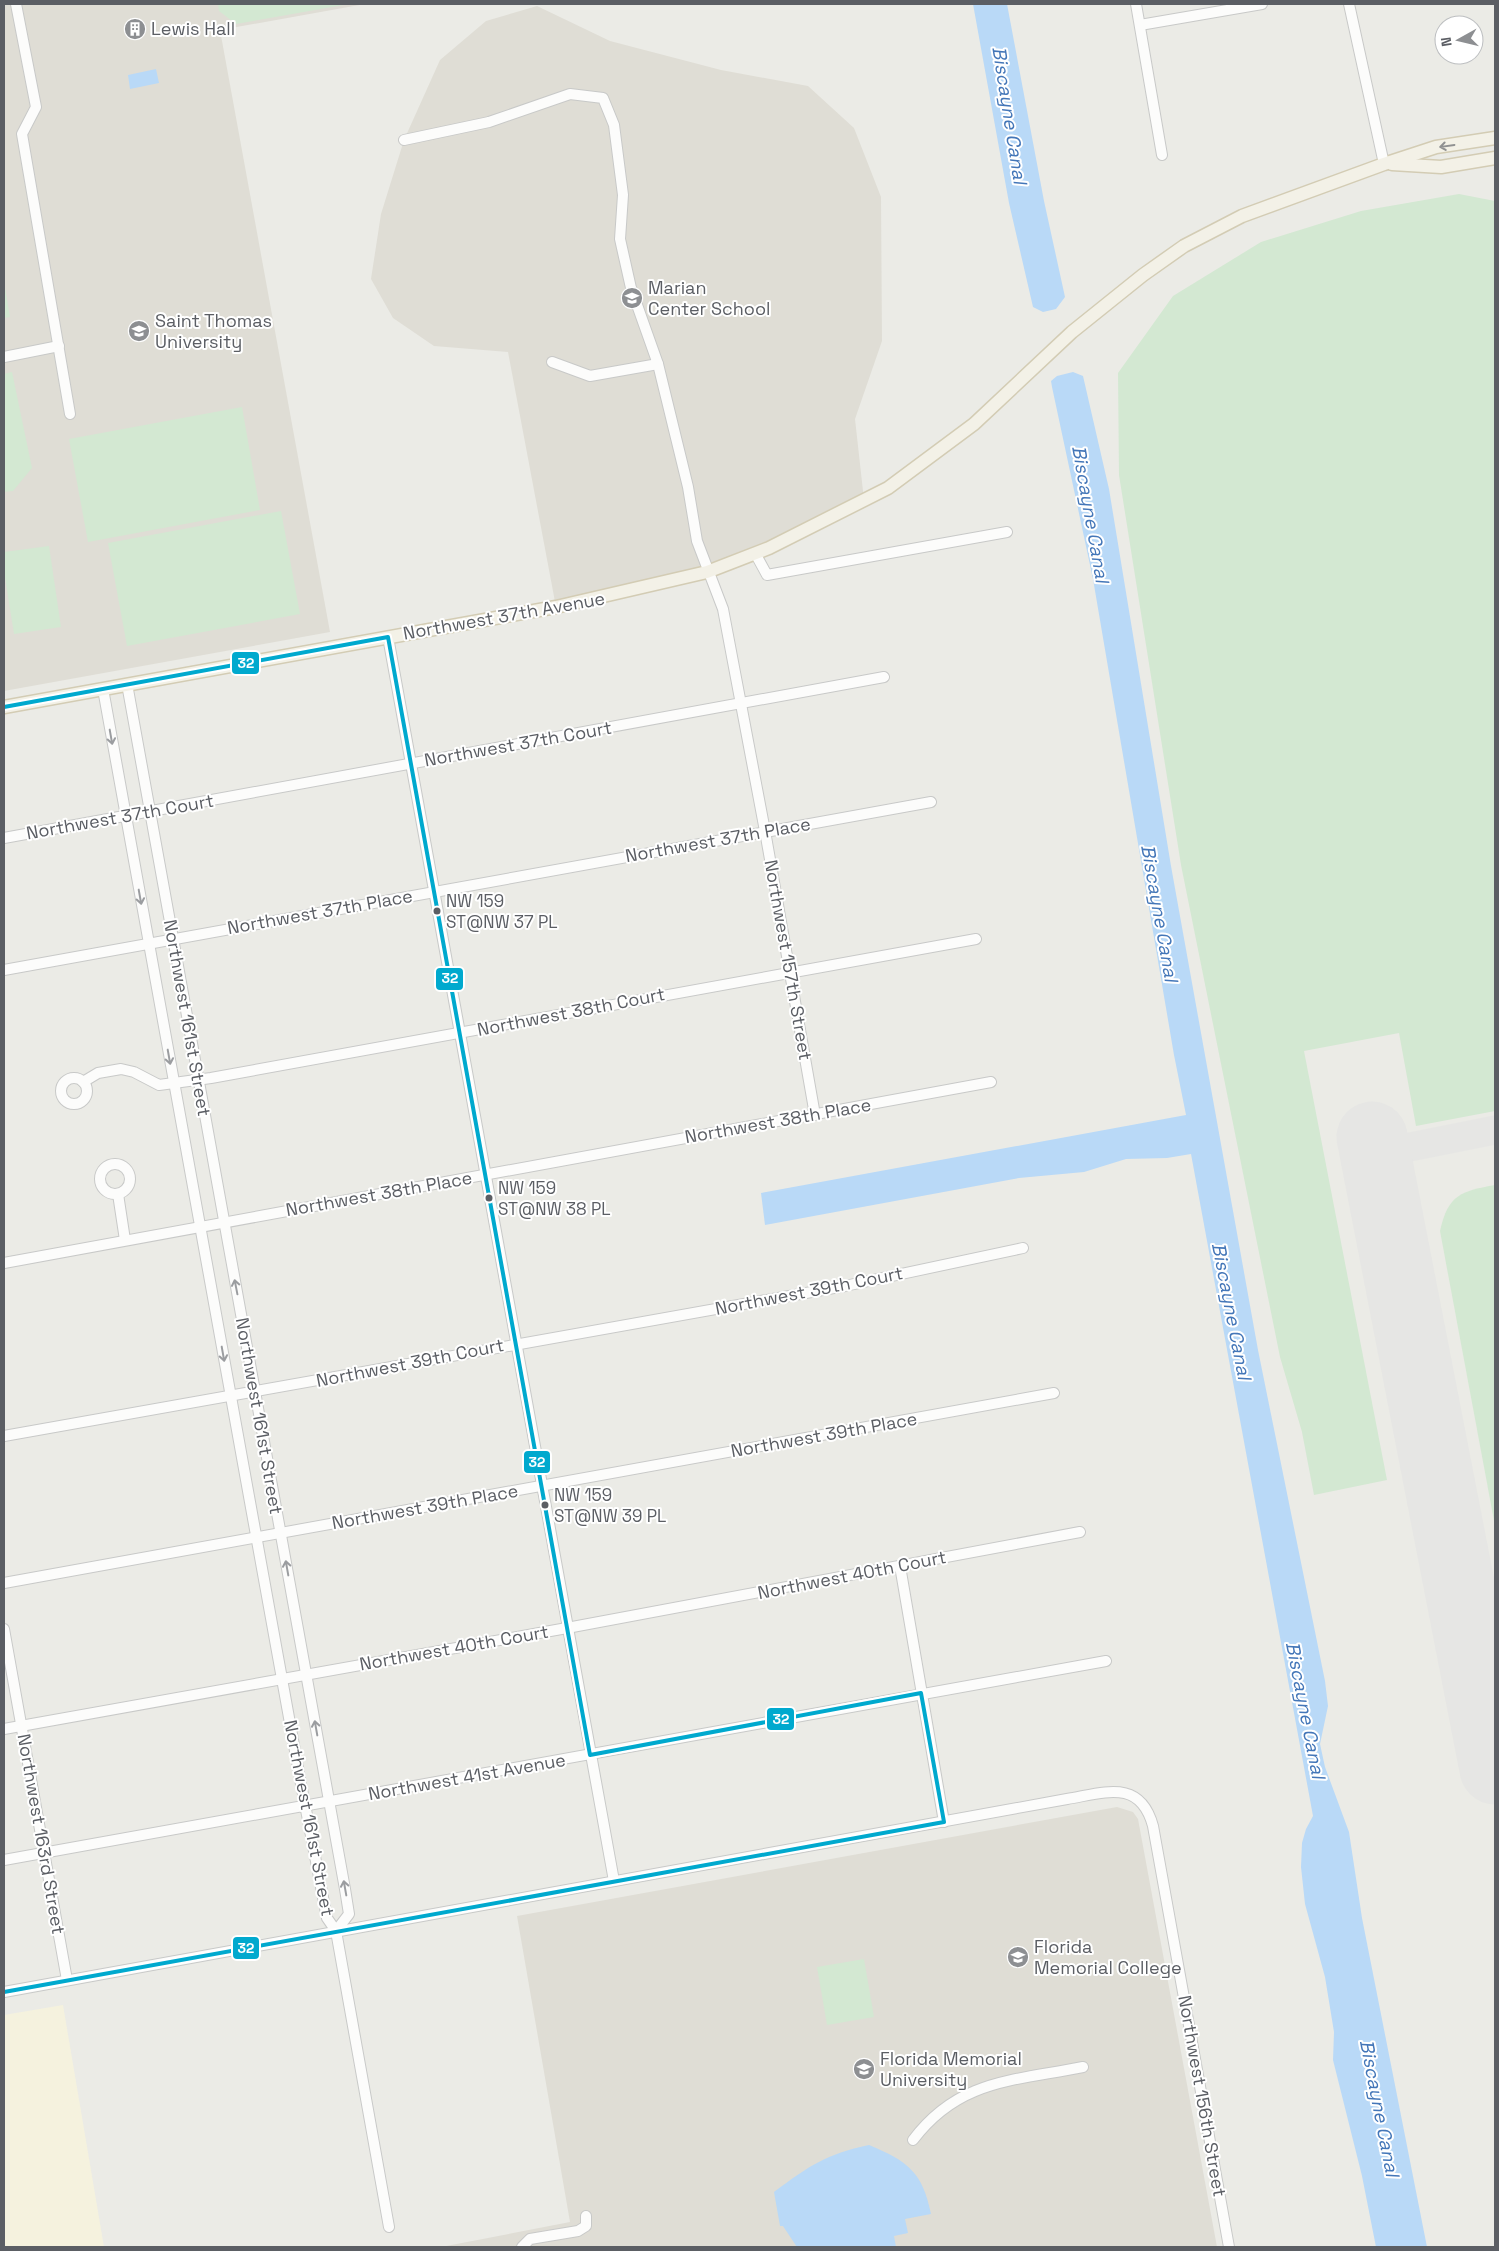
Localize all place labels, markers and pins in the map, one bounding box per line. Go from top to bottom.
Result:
building icon: Lewis Hall [123,17,147,41]
place label: Lewis Hall [151,17,235,40]
place label: Marian Center School [648,276,771,320]
school or university icon: Marian Center School [620,286,644,310]
place label: Saint Thomas University [155,309,272,353]
school or university icon: Saint Thomas University [127,319,151,343]
place label: NW 159 ST@NW 37 PL [446,890,557,933]
marker: NW 159 ST@NW 37 PL [432,906,442,916]
place label: NW 159 ST@NW 38 PL [498,1177,611,1220]
marker: NW 159 ST@NW 38 PL [484,1193,494,1203]
place label: NW 159 ST@NW 39 PL [554,1484,666,1527]
marker: NW 159 ST@NW 39 PL [540,1500,550,1510]
place label: Florida Memorial College [1034,1935,1182,1979]
school or university icon: Florida Memorial College [1006,1945,1030,1969]
place label: Florida Memorial University [880,2047,1022,2091]
school or university icon: Florida Memorial University [852,2057,876,2081]

